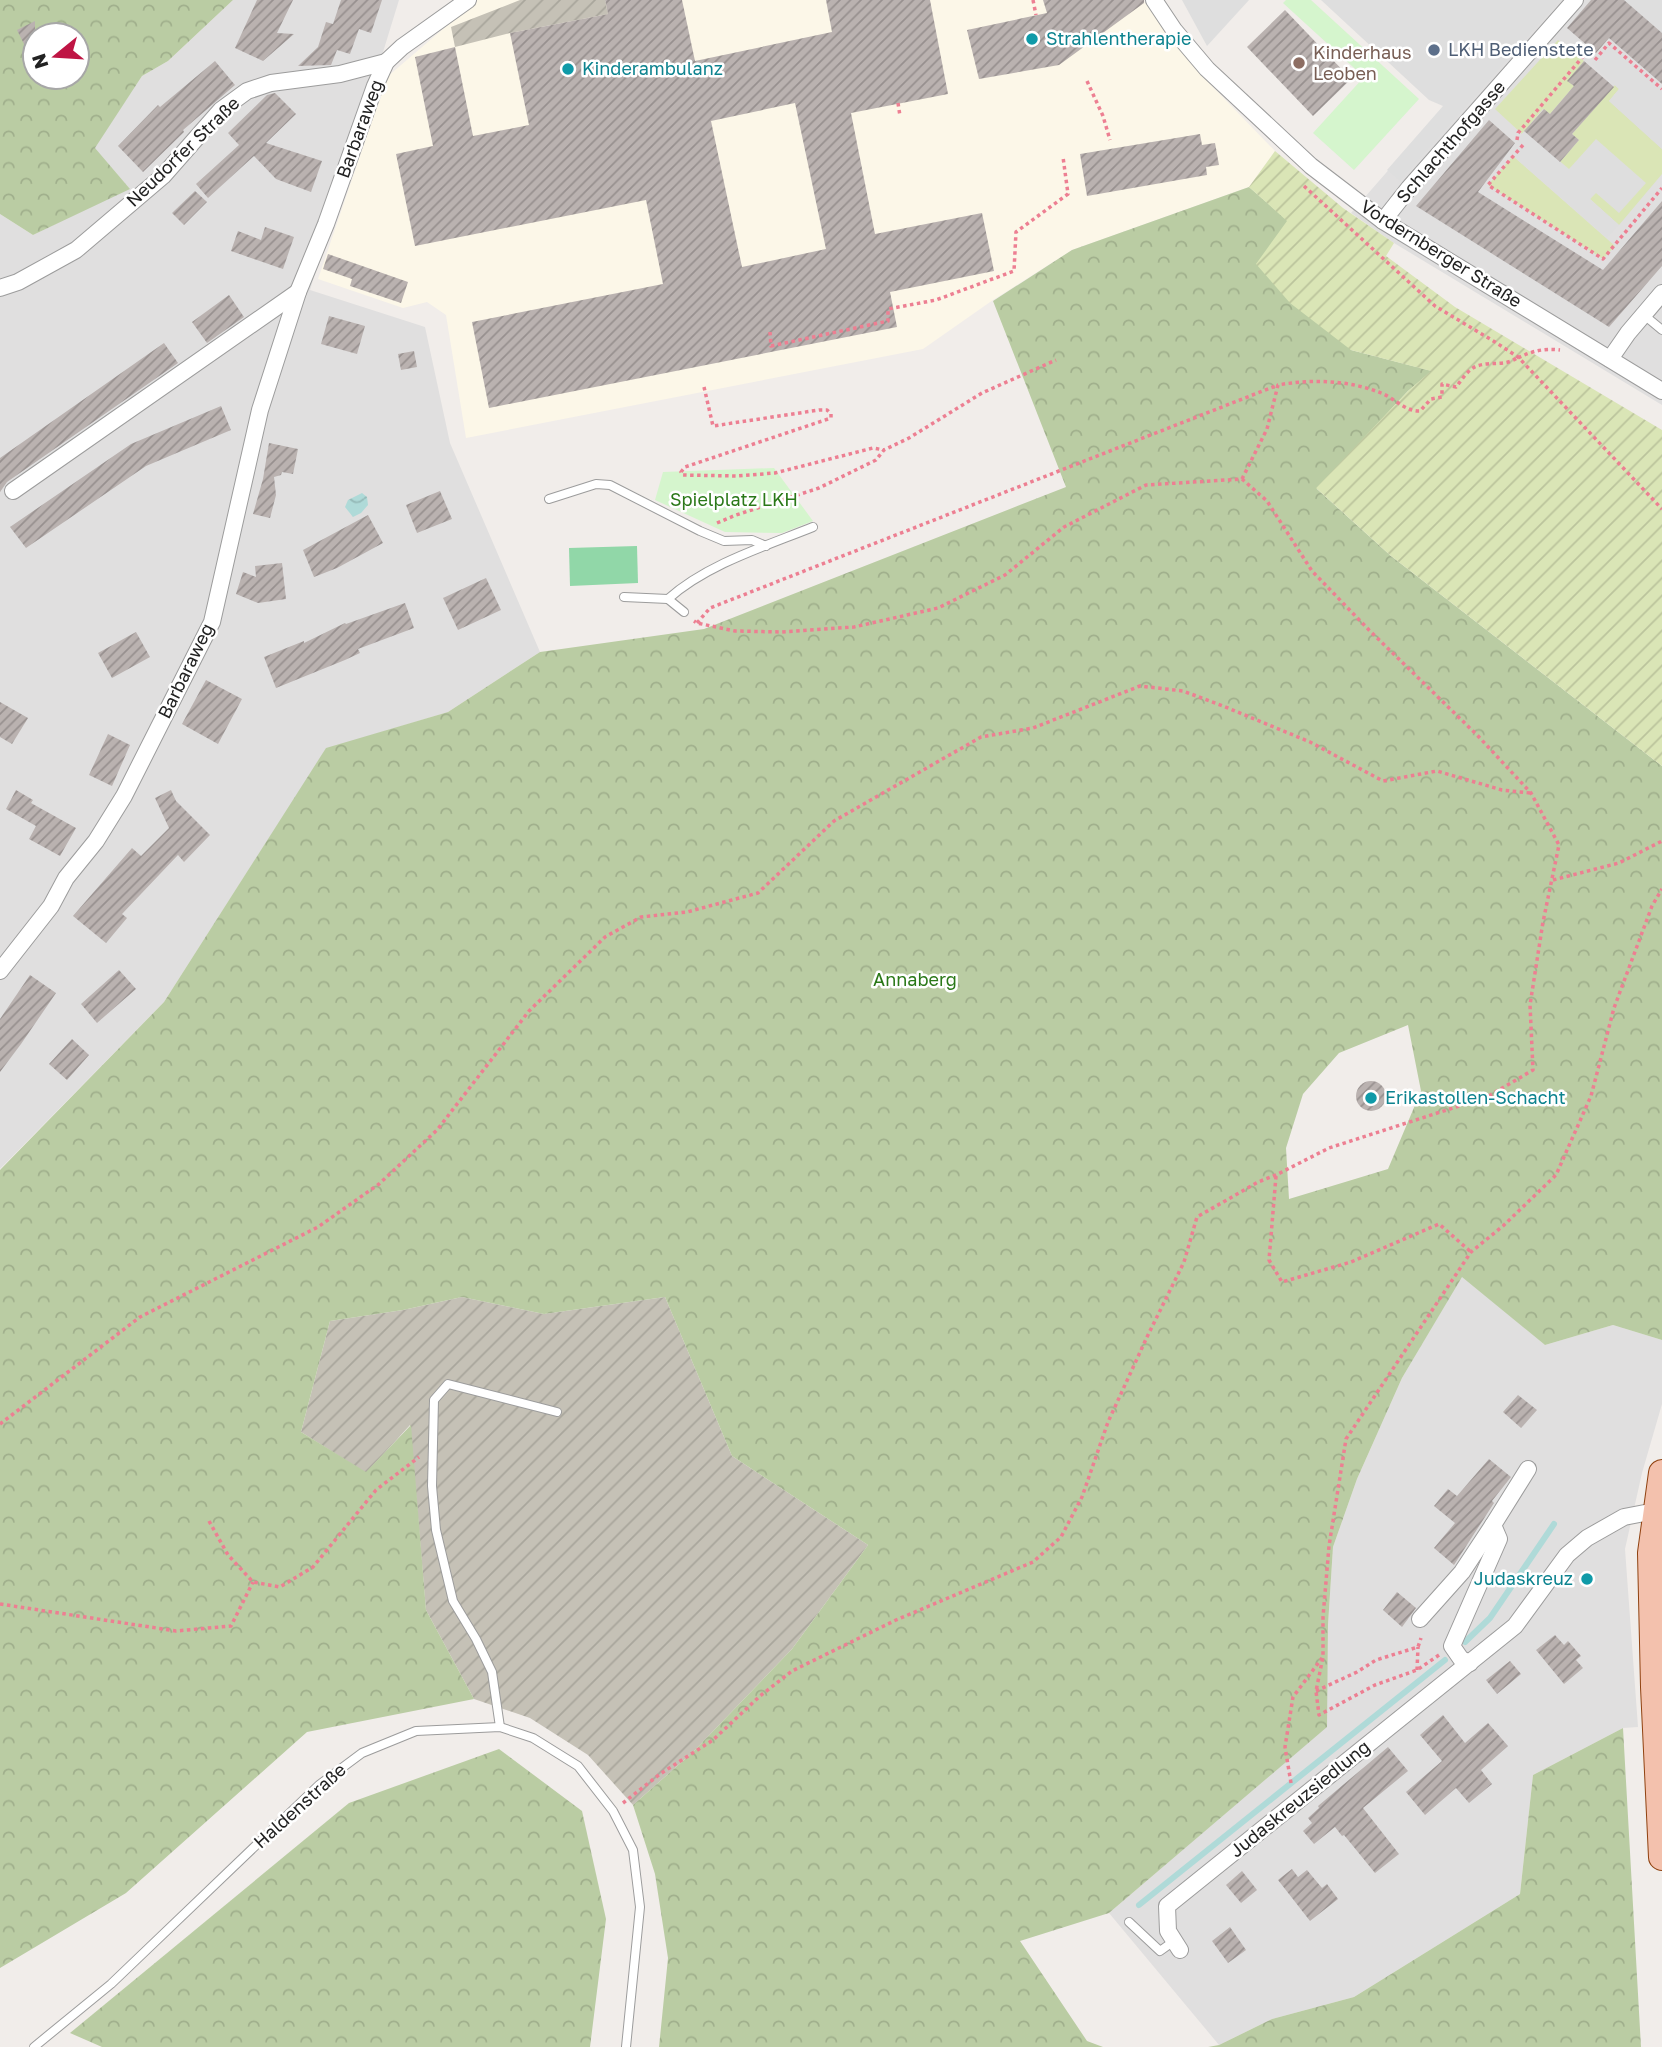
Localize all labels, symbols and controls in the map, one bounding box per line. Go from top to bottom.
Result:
north arrow [21,21,91,91]
place label: Strahlentherapie [1046,27,1191,49]
marker: Strahlentherapie [1024,31,1040,47]
place label: LKH Bedienstete [1448,38,1594,60]
place label: Kinderhaus Leoben [1313,41,1412,84]
marker: LKH Bedienstete [1426,42,1442,58]
text: N [26,51,53,72]
marker: Kinderhaus Leoben [1291,55,1307,71]
place label: Kinderambulanz [582,57,723,79]
marker: Kinderambulanz [560,61,576,77]
street label: Barbaraweg [331,76,387,181]
street label: Schlachthofgasse [1391,76,1509,207]
street label: Neudorfer Straße [121,92,243,211]
street label: Vordernberger Straße [1357,195,1526,312]
park label: Spielplatz LKH [670,488,798,510]
street label: Barbaraweg [153,619,218,722]
park label: Annaberg [873,968,957,990]
place label: Erikastollen-Schacht [1385,1086,1566,1108]
marker: Erikastollen-Schacht [1363,1090,1379,1106]
place label: Judaskreuz [1474,1567,1573,1589]
marker: Judaskreuz [1579,1571,1595,1587]
street label: Judaskreuzsiedlung [1225,1735,1374,1861]
street label: Haldenstraße [249,1758,350,1852]

